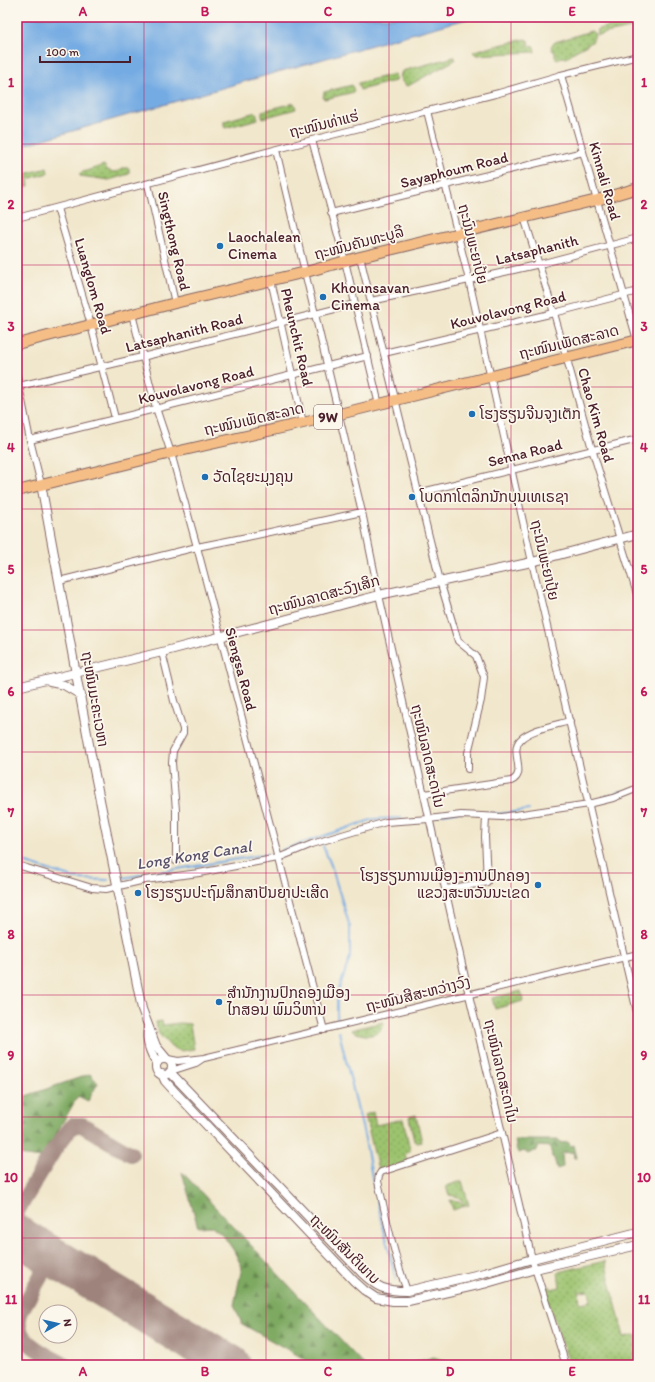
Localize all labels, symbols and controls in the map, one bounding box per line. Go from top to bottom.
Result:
text: A [78,4,88,19]
text: B [201,4,210,19]
text: C [324,4,333,19]
text: D [446,4,455,19]
text: E [568,4,576,19]
scale bar [40,38,130,64]
text: 100 m [46,45,79,59]
text: 1 [8,75,14,90]
text: 1 [641,75,647,90]
street label: ຖະໜົນທ່າແຮ່ [287,107,361,141]
street label: Kinnali Road [585,140,625,223]
street label: Sayaphoum Road [398,148,510,192]
street label: Singthong Road [154,190,194,293]
text: 2 [8,197,15,212]
text: 2 [641,197,648,212]
street label: ຖະນົນພະຍາປຸ້ຍ [453,202,492,286]
street label: ຖະໜົນຄັນທະບູລີ [312,222,406,265]
place label: Laochalean Cinema [228,228,301,263]
street label: Latsaphanith [494,231,580,269]
street label: Luanglom Road [71,236,115,336]
marker: Laochalean Cinema [215,241,225,251]
place label: Khounsavan Cinema [331,279,410,314]
street label: Pheunchit Road [277,286,317,388]
street label: Kouvolavong Road [448,287,568,333]
marker: Khounsavan Cinema [318,292,328,302]
street label: Latsaphanith Road [123,310,245,356]
text: 3 [7,319,15,334]
text: 3 [640,319,648,334]
street label: ຖະໜົນເພັດສະລາດ [517,321,621,363]
street label: Kouvolavong Road [136,362,256,408]
street label: Chao Kim Road [574,366,618,464]
street label: ຖະໜົນເພັດສະລາດ [202,399,306,439]
road number: 9W [314,405,342,429]
place label: ໂຮງຮຽນຈີນຈຸງເຕັກ [479,405,581,424]
marker: ໂຮງຮຽນຈີນຈຸງເຕັກ [467,409,477,419]
street label: Senna Road [486,435,564,471]
text: 4 [7,440,15,455]
text: 4 [640,440,648,455]
place label: ວັດໄຊຍະມຸງຄຸນ [213,468,293,487]
marker: ວັດໄຊຍະມຸງຄຸນ [200,472,210,482]
place label: ໂບດກາໂຕລິກນັກບຸນເທເຣຊາ [419,488,569,507]
marker: ໂບດກາໂຕລິກນັກບຸນເທເຣຊາ [407,492,417,502]
street label: ຖະນົນພະຍາປຸ້ຍ [526,518,563,602]
text: 5 [8,562,15,577]
text: 5 [641,562,648,577]
street label: ຖະໜົນລາດສະວົງເສິກ [266,571,382,619]
street label: Siengsa Road [221,625,261,713]
street label: ຖະໜົນມະຄະເວຫາ [78,650,112,748]
text: 6 [8,684,15,699]
text: 6 [641,684,648,699]
street label: ຖະໜົນລາດສະດາໄນ [407,702,449,810]
text: 7 [7,805,15,820]
text: 7 [640,805,648,820]
water label: Long Kong Canal [135,836,254,873]
place label: ໂຮງຮຽນການເມືອງ-ການປົກຄອງ ແຂວງສະຫວັນນະເຂດ [360,867,530,902]
marker: ໂຮງຮຽນການເມືອງ-ການປົກຄອງ ແຂວງສະຫວັນນະເຂດ [533,880,543,890]
place label: ໂຮງຮຽນປະຖົມສຶກສາປັນຍາປະເສີດ [145,884,329,903]
marker: ໂຮງຮຽນປະຖົມສຶກສາປັນຍາປະເສີດ [133,888,143,898]
text: 8 [7,927,15,942]
text: 8 [640,927,648,942]
street label: ຖະໜົນສີສະຫວ່າງວົງ [364,972,472,1016]
place label: ສຳນັກງານປົກຄອງເມືອງ ໄກສອນ ພົມວິຫານ [226,984,350,1019]
marker: ສຳນັກງານປົກຄອງເມືອງ ໄກສອນ ພົມວິຫານ [214,997,224,1007]
street label: ຖະໜົນລາດສະດາໄນ [480,1017,522,1125]
text: 9 [8,1048,15,1063]
text: 9 [641,1048,648,1063]
text: 10 [4,1170,18,1185]
text: 10 [637,1170,651,1185]
street label: ຖະໜົນສັນຕິພາບ [306,1210,384,1288]
text: 11 [5,1292,17,1307]
text: 11 [638,1292,650,1307]
north arrow [38,1304,78,1344]
text: N [60,1318,74,1327]
text: A [78,1364,88,1379]
text: B [201,1364,210,1379]
text: C [324,1364,333,1379]
text: D [446,1364,455,1379]
text: E [568,1364,576,1379]

